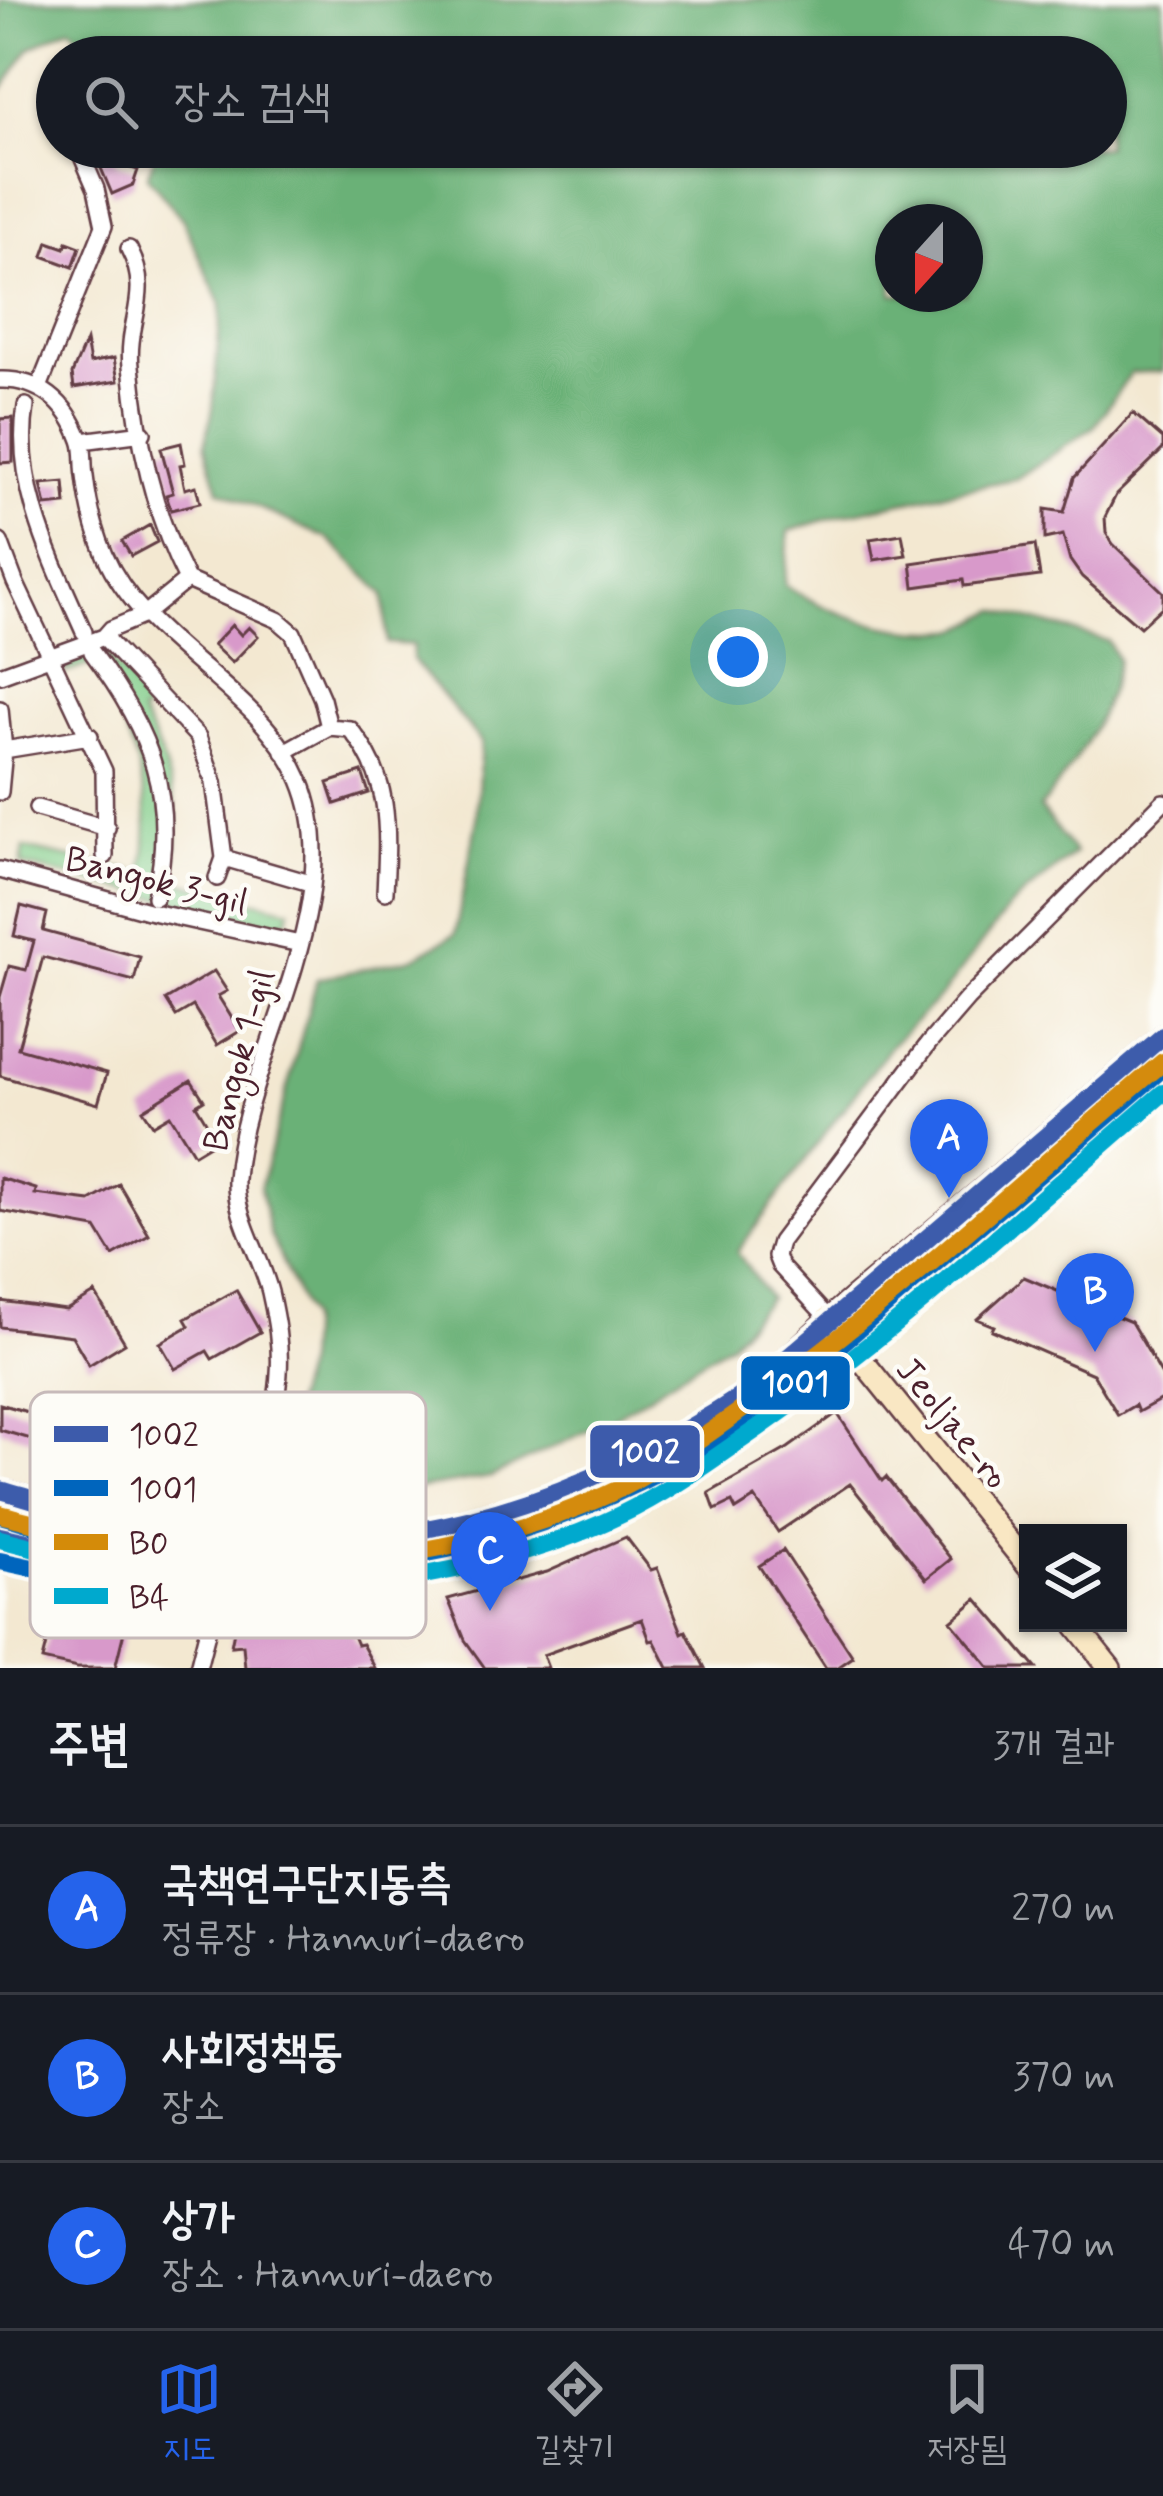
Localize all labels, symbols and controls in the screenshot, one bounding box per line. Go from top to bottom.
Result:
search box [36,36,1127,168]
icon: search [78,69,144,135]
text: 장소 검색 [174,73,331,132]
north arrow [875,204,983,312]
your location [708,627,768,687]
street label: Bangok 3-gil [59,837,252,930]
street label: Bangok 1-gil [194,965,289,1158]
pin: A [910,1099,988,1198]
pin: B [1056,1253,1134,1352]
street label: Jeoljae-ro [884,1349,1019,1500]
line badge: 1001 [739,1354,852,1412]
text: 1001 [761,1363,829,1407]
legend [30,1392,426,1638]
text: 1002 [129,1415,199,1459]
line badge: 1002 [588,1423,702,1480]
text: 1002 [610,1432,681,1476]
text: 1001 [129,1469,197,1513]
pin: C [451,1512,529,1611]
text: B0 [129,1523,168,1567]
map controls [1019,1524,1127,1632]
button: layers [1019,1524,1127,1632]
text: B4 [129,1577,169,1621]
text: 주변 [48,1713,130,1779]
text: 3개 결과 [993,1721,1115,1772]
text: 국책연구단지동측 [162,1855,452,1914]
text: A [74,1884,100,1935]
text: 270 m [1011,1884,1115,1935]
text: 정류장 · Hannuri-daero [162,1914,525,1965]
text: 사회정책동 [162,2023,343,2082]
text: B [75,2052,99,2103]
text: 370 m [1013,2052,1115,2103]
text: 장소 [162,2082,225,2133]
text: 상가 [162,2191,234,2250]
text: C [73,2220,101,2271]
text: 470 m [1008,2220,1115,2271]
text: 장소 · Hannuri-daero [162,2250,493,2301]
tab: 지도 [156,2356,222,2472]
tab: 길찾기 [535,2356,614,2472]
tab: 저장됨 [927,2356,1007,2472]

